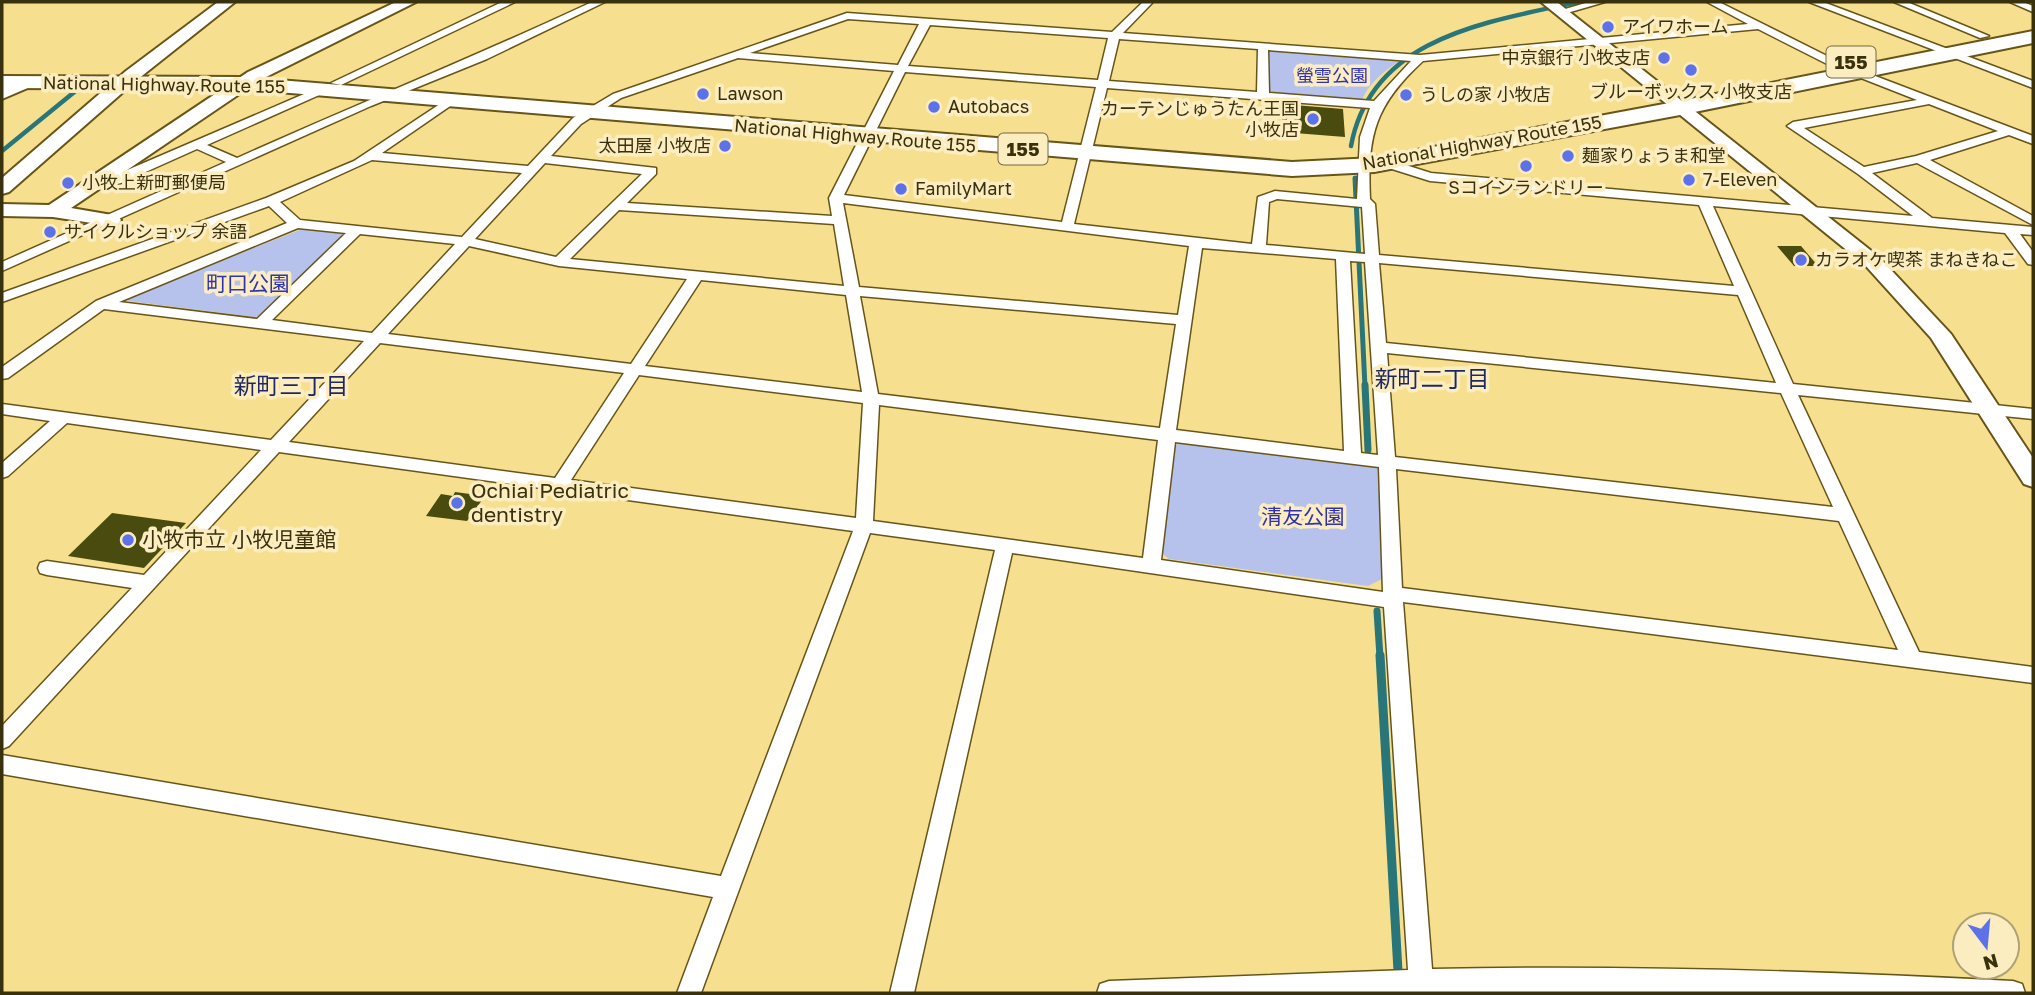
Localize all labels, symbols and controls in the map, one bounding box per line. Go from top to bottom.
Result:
place label: アイワホーム [1622,15,1729,37]
marker: アイワホーム [1600,19,1616,35]
place label: 中京銀行 小牧支店 [1502,46,1650,68]
road number: 155 [1826,46,1876,78]
marker: 中京銀行 小牧支店 [1656,50,1672,66]
marker: ブルーボックス 小牧支店 [1683,62,1699,78]
park label: 螢雪公園 [1296,64,1368,86]
street label: National Highway Route 155 [43,71,285,97]
place label: ブルーボックス 小牧支店 [1590,80,1792,102]
place label: Lawson [717,82,783,104]
place label: うしの家 小牧店 [1420,83,1551,105]
marker: Lawson [695,86,711,102]
marker: うしの家 小牧店 [1398,87,1414,103]
place label: Autobacs [948,95,1029,117]
place label: カーテンじゅうたん王国 小牧店 [1101,97,1299,140]
marker: Autobacs [926,99,942,115]
street label: National Highway Route 155 [1360,110,1603,174]
marker: カーテンじゅうたん王国 小牧店 [1305,111,1321,127]
street label: National Highway Route 155 [733,113,977,157]
place label: 太田屋 小牧店 [599,134,711,156]
road number: 155 [998,134,1048,164]
marker: 太田屋 小牧店 [717,138,733,154]
place label: 麺家りょうま和堂 [1582,144,1726,166]
marker: 麺家りょうま和堂 [1560,148,1576,164]
marker: Sコインランドリー [1518,158,1534,174]
place label: 7-Eleven [1703,168,1777,190]
place label: 小牧上新町郵便局 [82,171,226,193]
marker: 7-Eleven [1681,172,1697,188]
marker: 小牧上新町郵便局 [60,175,76,191]
place label: Sコインランドリー [1448,176,1604,198]
place label: FamilyMart [915,177,1012,199]
marker: FamilyMart [893,181,909,197]
place label: サイクルショップ 余語 [64,220,248,242]
marker: サイクルショップ 余語 [42,224,58,240]
place label: カラオケ喫茶 まねきねこ [1815,248,2018,270]
marker: カラオケ喫茶 まねきねこ [1793,252,1809,268]
park label: 町口公園 [206,270,290,296]
district label: 新町二丁目 [1375,364,1490,392]
district label: 新町三丁目 [234,371,349,399]
place label: Ochiai Pediatric dentistry [471,477,629,527]
marker: Ochiai Pediatric dentistry [449,495,465,511]
park label: 清友公園 [1261,503,1345,529]
place label: 小牧市立 小牧児童館 [142,526,336,552]
marker: 小牧市立 小牧児童館 [120,532,136,548]
north arrow [1951,911,2021,981]
text: N [1981,950,2001,976]

